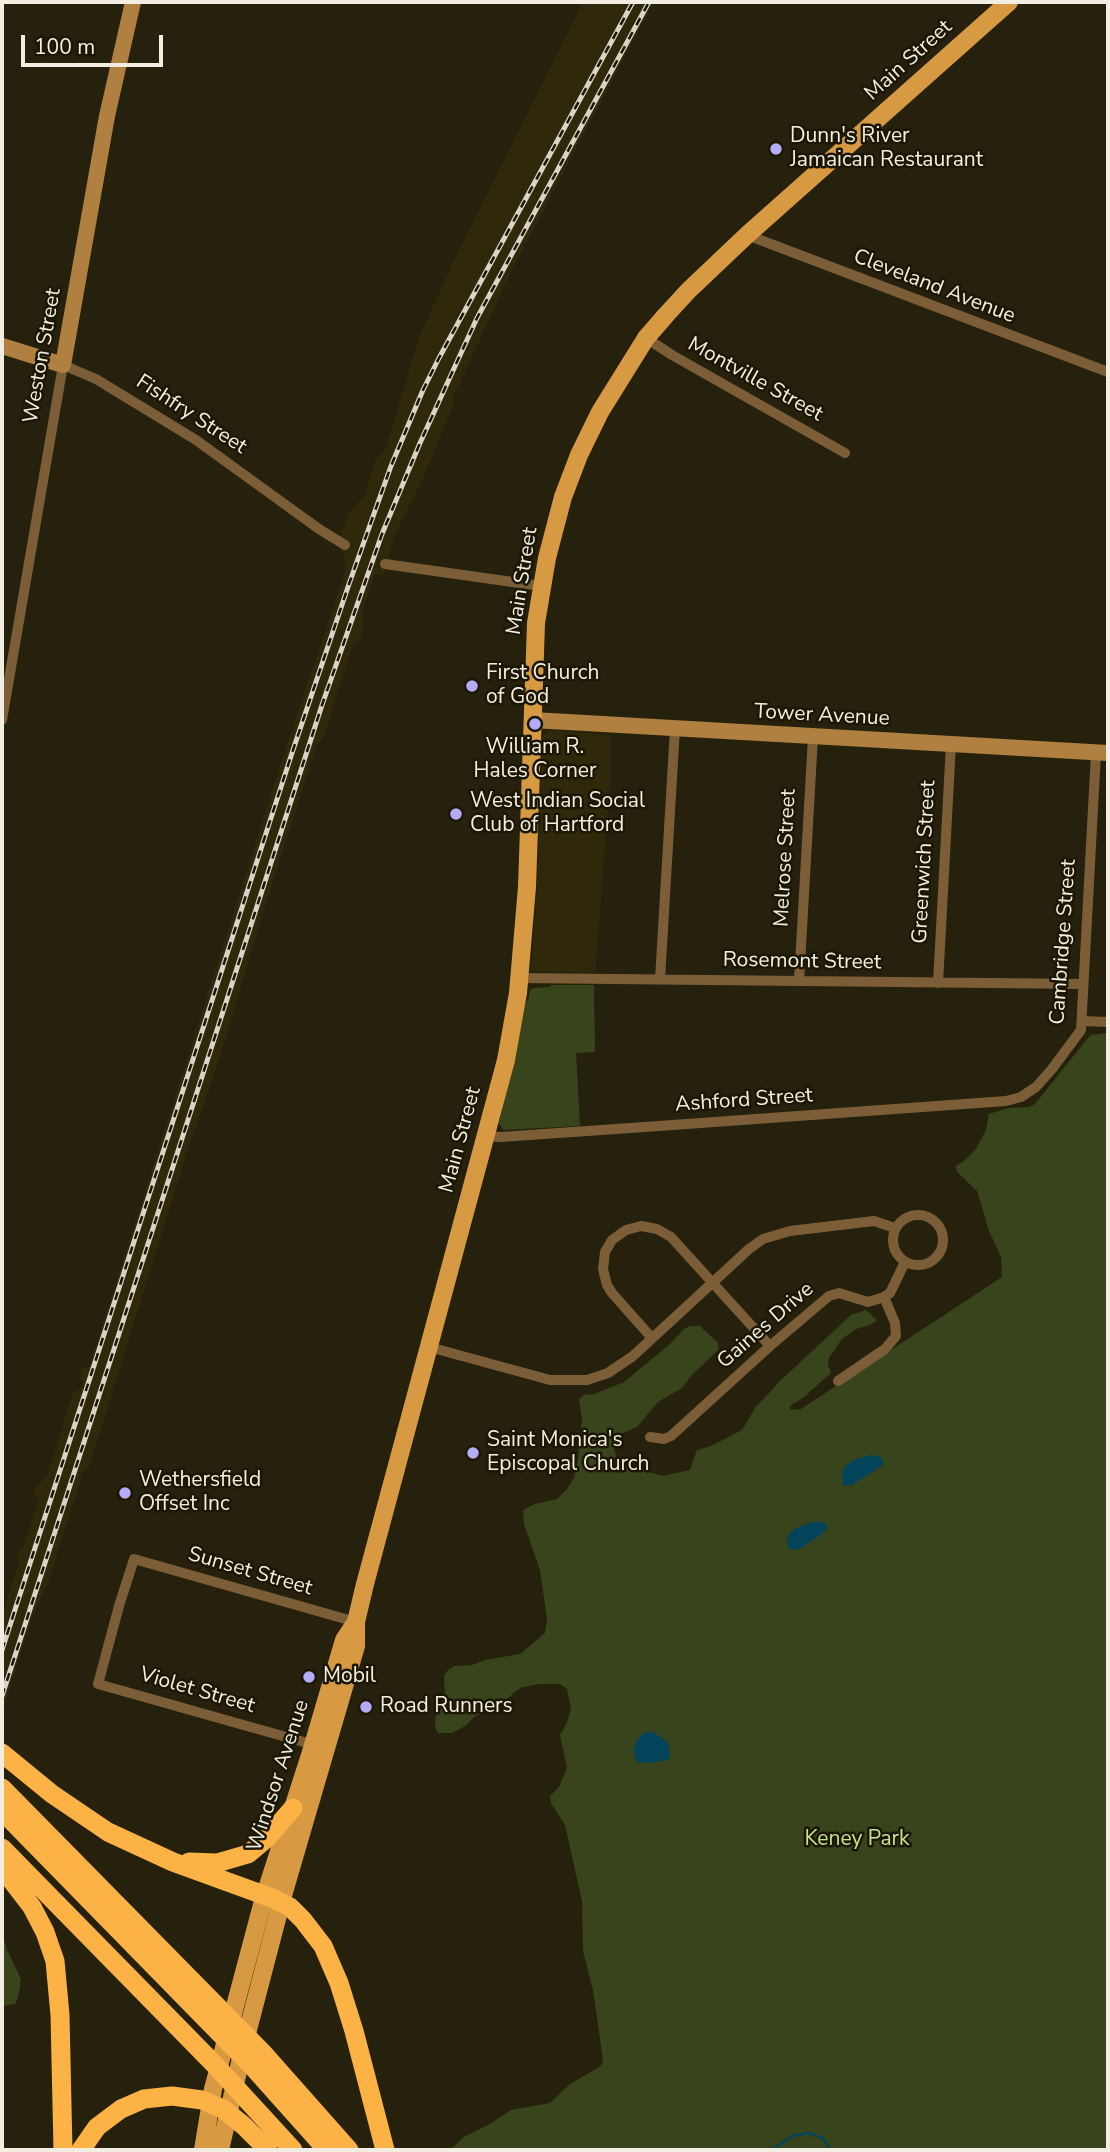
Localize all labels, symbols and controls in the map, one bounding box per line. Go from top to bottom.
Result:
street label: Main Street [860,15,958,107]
scale bar [24,21,166,65]
text: 100 m [34,33,95,61]
place label: Dunn's River Jamaican Restaurant [790,124,983,174]
marker: Dunn's River Jamaican Restaurant [768,141,784,157]
street label: Cleveland Avenue [849,245,1019,329]
street label: Weston Street [19,287,67,425]
street label: Montville Street [683,332,827,428]
street label: Fishfry Street [131,370,251,460]
street label: Main Street [502,525,544,637]
place label: First Church of God [486,661,599,711]
marker: First Church of God [464,678,480,694]
street label: Tower Avenue [754,700,890,732]
marker: William R. Hales Corner [527,716,543,732]
place label: William R. Hales Corner [473,735,597,785]
street label: Greenwich Street [908,780,942,944]
street label: Melrose Street [770,788,802,928]
place label: West Indian Social Club of Hartford [470,789,645,839]
marker: West Indian Social Club of Hartford [448,806,464,822]
street label: Cambridge Street [1046,858,1082,1026]
street label: Rosemont Street [723,948,881,976]
street label: Main Street [435,1084,487,1196]
street label: Ashford Street [674,1084,814,1118]
street label: Gaines Drive [713,1277,819,1375]
place label: Saint Monica's Episcopal Church [487,1428,650,1478]
marker: Saint Monica's Episcopal Church [465,1445,481,1461]
place label: Wethersfield Offset Inc [139,1468,261,1518]
marker: Wethersfield Offset Inc [117,1485,133,1501]
street label: Sunset Street [185,1542,315,1602]
street label: Violet Street [137,1663,257,1719]
place label: Mobil [323,1664,376,1690]
marker: Mobil [301,1669,317,1685]
place label: Road Runners [380,1694,513,1720]
street label: Windsor Avenue [243,1697,315,1855]
marker: Road Runners [358,1699,374,1715]
park label: Keney Park [804,1827,910,1853]

